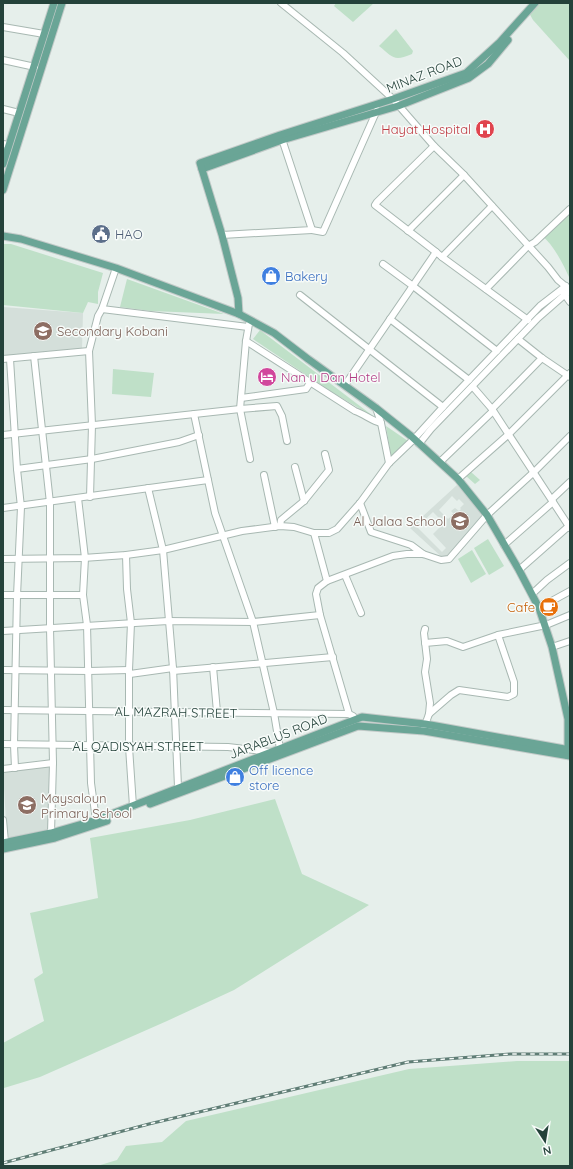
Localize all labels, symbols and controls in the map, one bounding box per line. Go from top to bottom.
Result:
street label: MINAZ ROAD [384,52,464,96]
hospital icon: Hayat Hospital [474,118,496,140]
place label: Hayat Hospital [381,121,471,137]
public building icon: HAO [90,223,112,245]
place label: HAO [115,226,143,242]
shop icon: Bakery [260,265,282,287]
place label: Bakery [285,268,328,284]
school or university icon: Secondary Kobani [32,320,54,342]
place label: Secondary Kobani [57,323,168,339]
hotel icon: Nan u Dan Hotel [256,366,278,388]
place label: Nan u Dan Hotel [281,369,381,385]
school or university icon: Al Jalaa School [449,510,471,532]
place label: Al Jalaa School [353,513,446,529]
cafe icon: Cafe [538,596,560,618]
place label: Cafe [507,599,535,615]
street label: AL MAZRAH STREET [114,703,238,721]
street label: JARABLUS ROAD [227,710,329,762]
street label: AL QADISYAH STREET [72,738,204,754]
place label: Off licence store [249,762,313,793]
shop icon: Off licence store [224,766,246,788]
place label: Maysaloun Primary School [41,790,132,821]
school or university icon: Maysaloun Primary School [16,794,38,816]
north arrow [525,1121,565,1161]
text: N [542,1143,552,1158]

